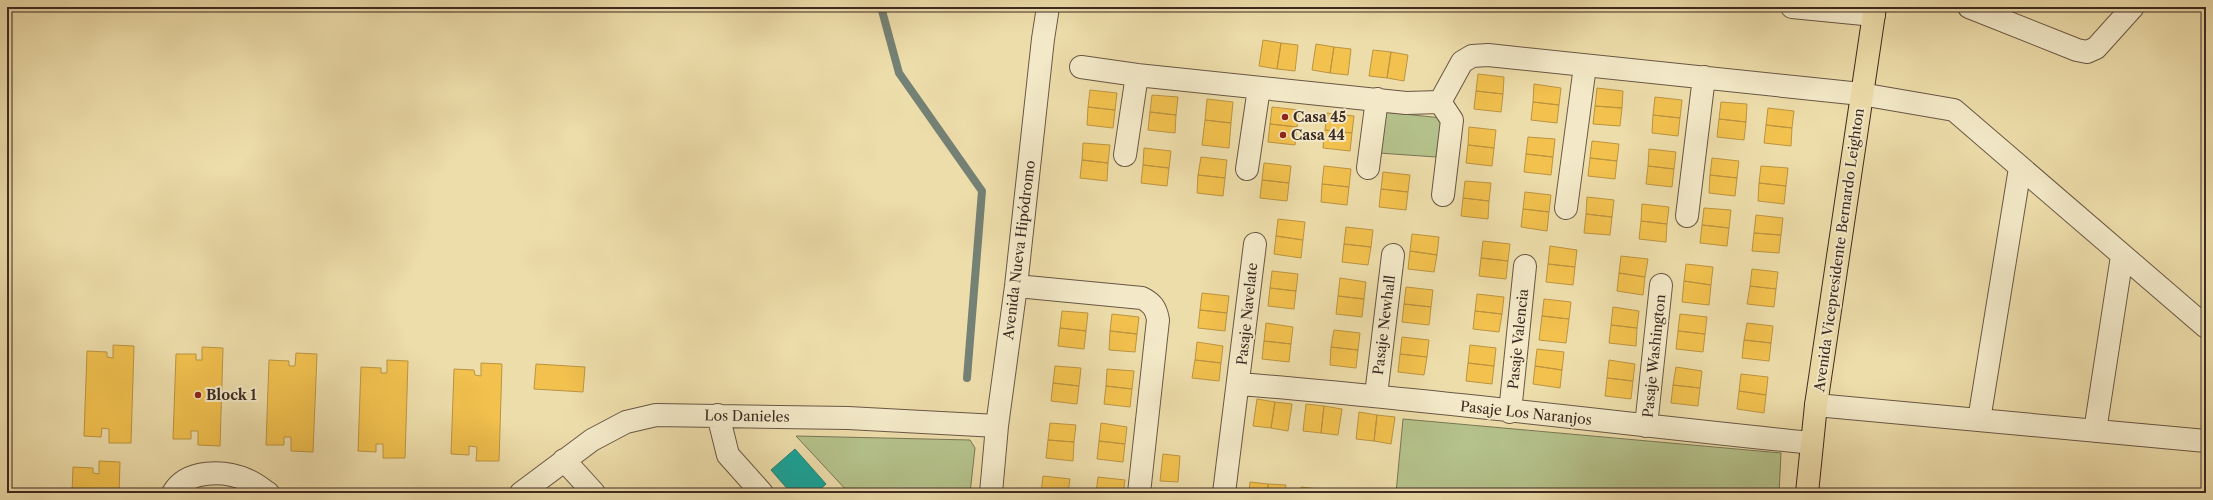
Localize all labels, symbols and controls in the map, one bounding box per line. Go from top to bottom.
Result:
street label: Avenida Vicepresidente Bernardo Leighton [1810,107,1868,394]
place label: Casa 45 [1293,108,1347,126]
marker: Casa 45 [1280,112,1290,122]
place label: Casa 44 [1291,126,1345,144]
marker: Casa 44 [1278,130,1288,140]
street label: Avenida Nueva Hipódromo [999,159,1039,342]
street label: Pasaje Navelate [1233,262,1261,366]
street label: Pasaje Newhall [1369,274,1399,376]
street label: Pasaje Valencia [1504,287,1532,390]
street label: Pasaje Washington [1639,293,1669,419]
place label: Block 1 [206,386,257,404]
marker: Block 1 [193,390,203,400]
street label: Pasaje Los Naranjos [1459,397,1593,429]
street label: Los Danieles [704,406,790,426]

